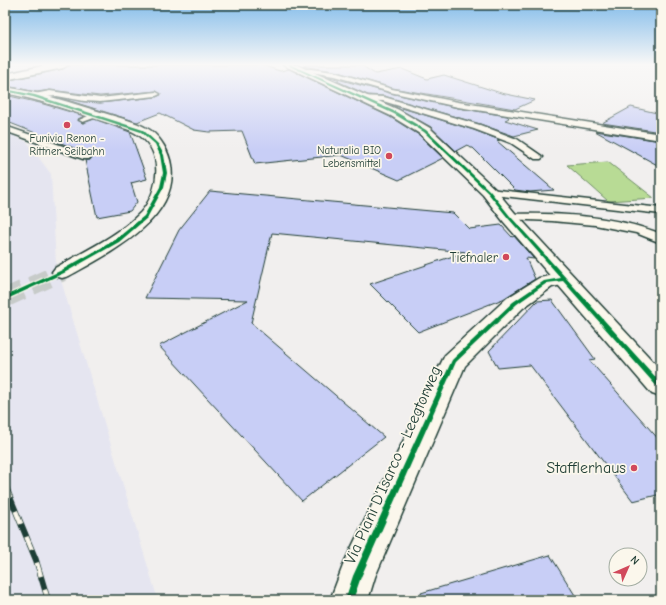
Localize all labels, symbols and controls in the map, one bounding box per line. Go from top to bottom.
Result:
marker: Funivia Renon - Rittner Seilbahn [62,120,72,130]
place label: Funivia Renon - Rittner Seilbahn [29,132,105,158]
place label: Naturalia BIO Lebensmittel [317,144,381,170]
marker: Naturalia BIO Lebensmittel [384,151,394,161]
place label: Tiefnaler [450,250,499,265]
marker: Tiefnaler [501,252,511,262]
street label: Via Piani D'Isarco - Leegtorweg [341,363,445,567]
place label: Stafflerhaus [546,459,626,477]
marker: Stafflerhaus [629,463,639,473]
north arrow [608,547,648,587]
text: N [628,553,642,567]

